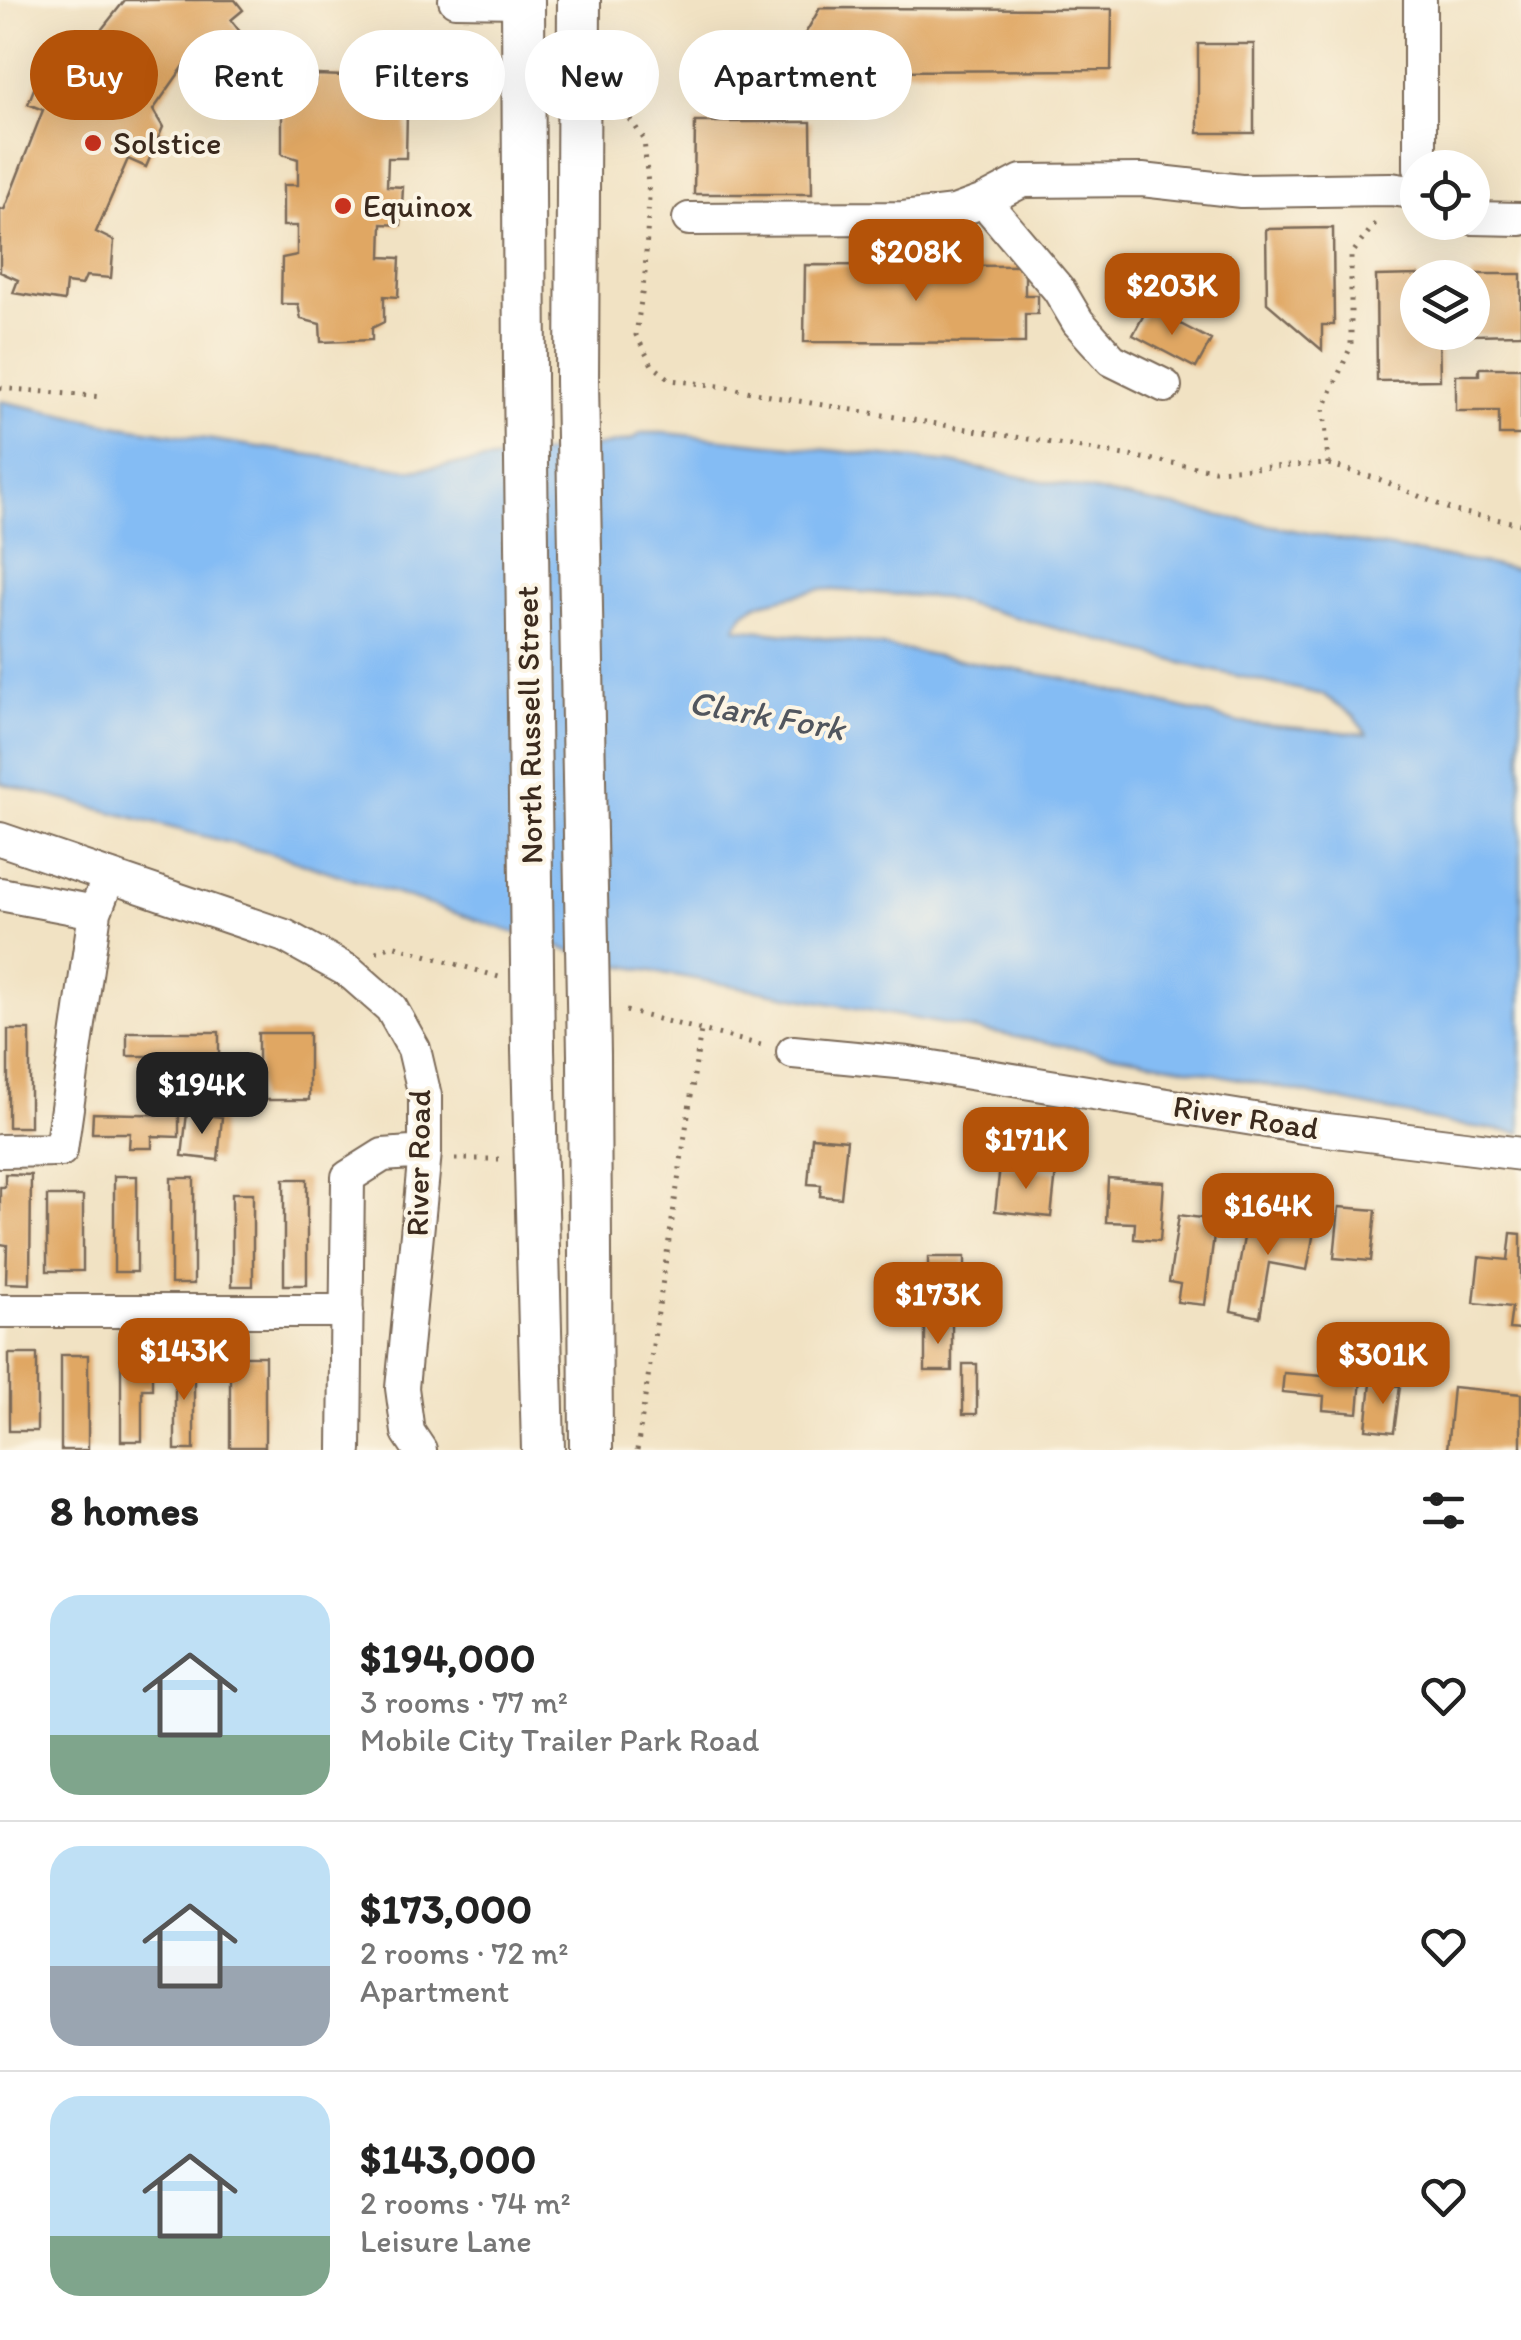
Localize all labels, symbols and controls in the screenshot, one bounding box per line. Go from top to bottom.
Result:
chip: Buy [30,30,158,120]
chip: Rent [178,30,319,120]
chip: Filters [339,30,505,120]
chip: New [525,30,659,120]
chip: Apartment [679,30,912,120]
place label: Solstice [113,124,221,162]
marker: Solstice [82,132,104,154]
map controls [1400,150,1490,350]
button: locate [1400,150,1490,240]
place label: Equinox [363,187,472,225]
marker: Equinox [332,195,354,217]
pin: $208K [846,219,986,304]
text: $208K [871,232,961,270]
pin: $203K [1102,253,1242,338]
button: layers [1400,260,1490,350]
text: $203K [1127,266,1217,304]
street label: North Russell Street [508,585,550,865]
water label: Clark Fork [686,681,850,750]
pin: $194K [132,1052,272,1137]
text: $194K [158,1065,246,1103]
street label: River Road [1170,1087,1322,1147]
street label: River Road [398,1089,438,1237]
pin: $171K [956,1107,1096,1192]
text: $171K [985,1120,1067,1158]
pin: $164K [1198,1173,1338,1258]
text: $164K [1224,1186,1312,1224]
pin: $173K [868,1262,1008,1347]
text: $173K [896,1275,980,1313]
pin: $143K [114,1318,254,1403]
pin: $301K [1313,1322,1453,1407]
text: $143K [140,1331,228,1369]
text: $301K [1339,1335,1427,1373]
icon: filters [1416,1483,1471,1538]
text: 8 homes [50,1485,199,1536]
text: $194,000 [360,1632,536,1683]
icon: home [130,1635,250,1755]
icon: heart [1416,1668,1471,1723]
text: 3 rooms · 77 m² [360,1683,568,1721]
text: Mobile City Trailer Park Road [360,1721,759,1759]
text: $173,000 [360,1883,532,1934]
icon: home [130,1886,250,2006]
icon: heart [1416,1919,1471,1974]
text: 2 rooms · 72 m² [360,1934,568,1972]
text: Apartment [360,1972,509,2010]
text: $143,000 [360,2133,536,2184]
icon: home [130,2136,250,2256]
icon: heart [1416,2169,1471,2224]
text: 2 rooms · 74 m² [360,2184,571,2222]
text: Leisure Lane [360,2222,532,2260]

